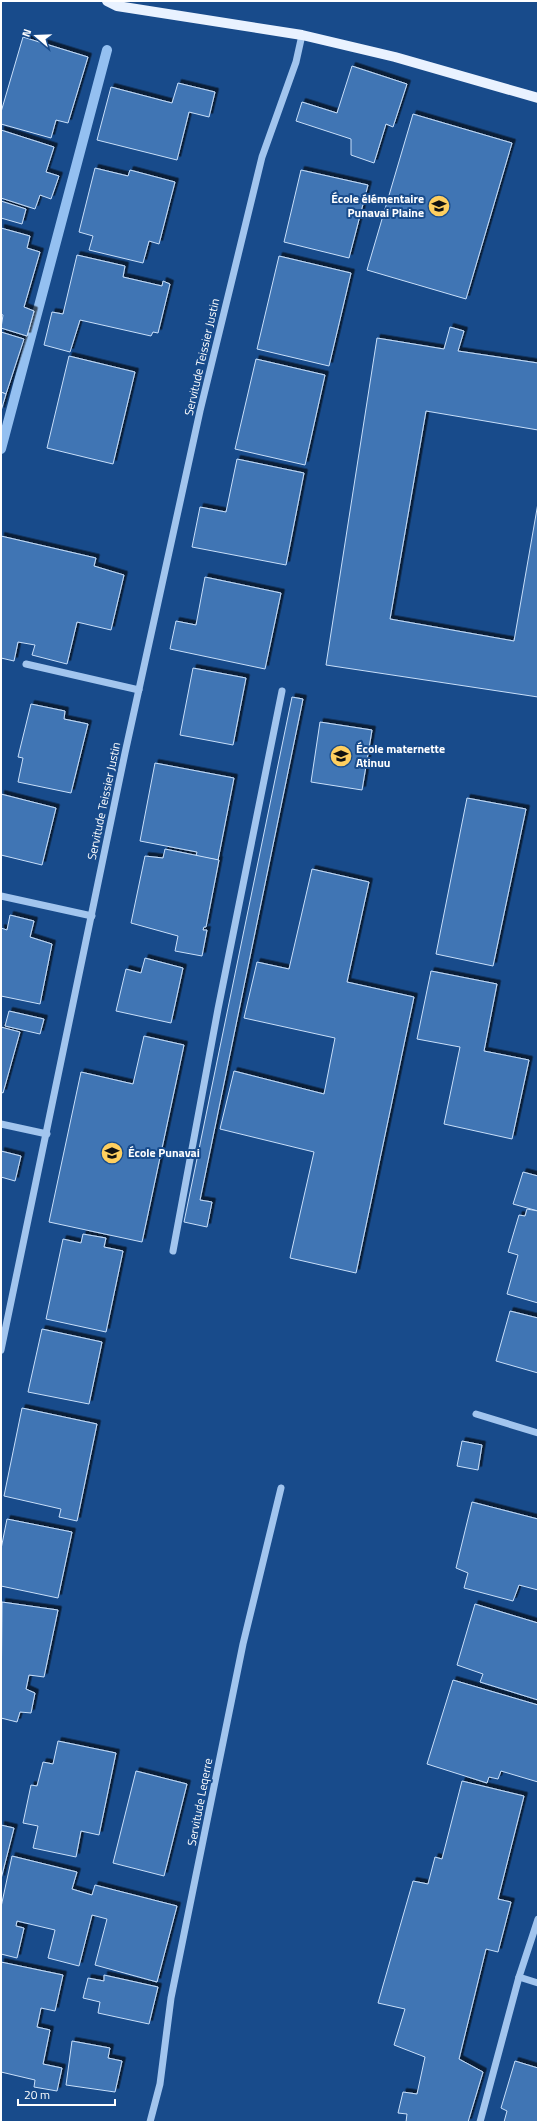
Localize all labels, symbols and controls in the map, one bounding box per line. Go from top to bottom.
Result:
north arrow [16,16,56,56]
text: N [18,27,35,39]
place label: École élémentaire Punavai Plaine [331,189,424,222]
school or university icon: École élémentaire Punavai Plaine [426,193,452,219]
street label: Servitude Teissier Justin [179,296,224,417]
place label: École maternette Atinuu [356,739,445,772]
street label: Servitude Teissier Justin [82,740,125,862]
school or university icon: École maternette Atinuu [328,743,354,769]
school or university icon: École Punavai [99,1140,125,1166]
place label: École Punavai [128,1143,200,1162]
street label: Servitude Leqerre [182,1756,217,1847]
scale bar [18,2081,115,2107]
text: 20 m [24,2085,50,2104]

